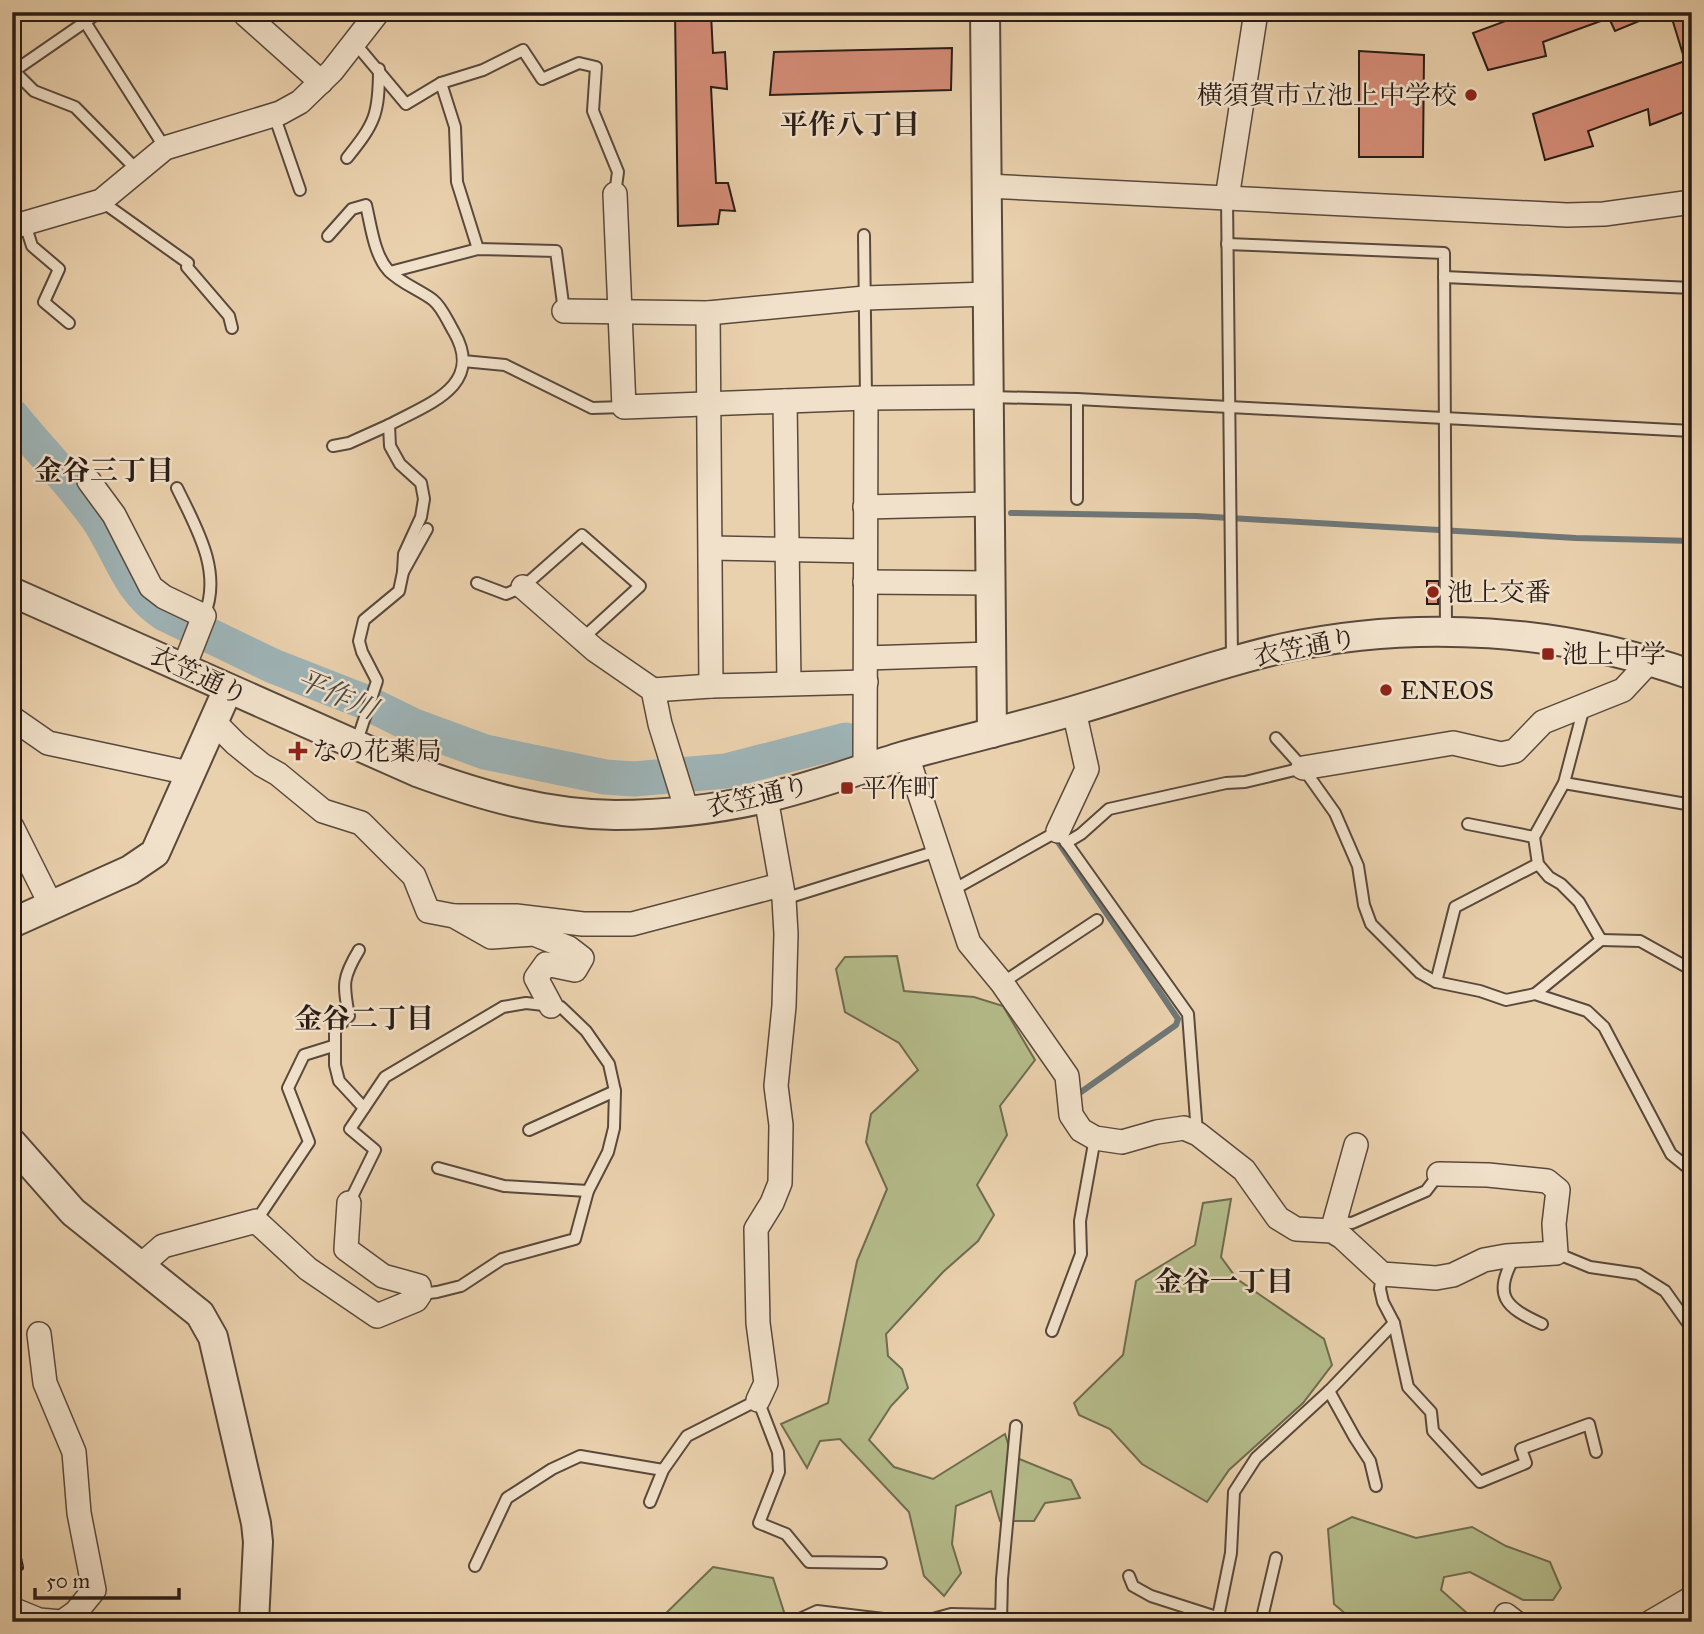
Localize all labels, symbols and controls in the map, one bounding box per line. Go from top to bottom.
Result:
place label: 横須賀市立池上中学校 [1197,79,1457,111]
marker: 横須賀市立池上中学校 [1463,87,1479,103]
district label: 平作八丁目 [780,107,920,142]
district label: 金谷三丁目 [34,453,174,488]
place label: 池上交番 [1447,576,1551,608]
marker: 池上交番 [1425,584,1441,600]
street label: 衣笠通り [1251,621,1359,673]
place label: 池上中学 [1562,638,1666,670]
street label: 衣笠通り [145,639,253,711]
marker: 池上中学 [1540,646,1556,662]
water label: 平作川 [291,661,385,728]
place label: ENEOS [1400,674,1494,706]
marker: ENEOS [1378,682,1394,698]
place label: なの花薬局 [312,735,442,767]
marker: なの花薬局 [290,743,306,759]
street label: 衣笠通り [704,769,812,823]
place label: 平作町 [861,772,939,804]
marker: 平作町 [839,780,855,796]
district label: 金谷二丁目 [294,1001,434,1036]
district label: 金谷一丁目 [1154,1264,1294,1299]
scale bar [35,1557,178,1601]
text: 50 m [46,1568,91,1594]

